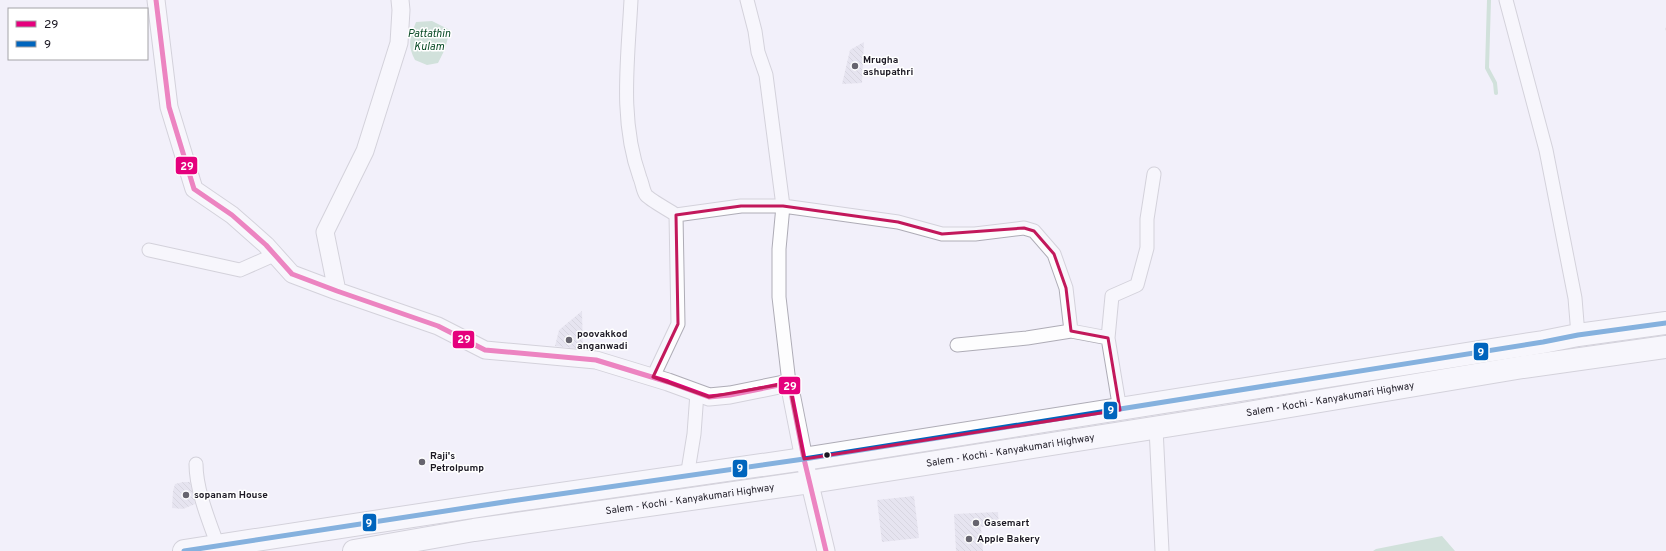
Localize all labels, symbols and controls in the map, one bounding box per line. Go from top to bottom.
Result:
legend [8,8,148,60]
text: 29 [44,17,59,33]
water label: Pattathin Kulam [407,27,451,54]
text: 9 [44,37,51,53]
place label: Mrugha ashupathri [863,54,913,79]
marker: Mrugha ashupathri [850,61,860,71]
line badge: 29 [175,156,198,175]
text: 29 [180,160,194,174]
place label: poovakkod anganwadi [577,328,628,353]
line badge: 29 [452,330,475,349]
text: 29 [457,333,471,347]
marker: poovakkod anganwadi [564,335,574,345]
line badge: 9 [1473,342,1489,361]
text: 9 [1478,346,1485,360]
line badge: 29 [778,376,801,395]
street label: Salem - Kochi - Kanyakumari Highway [1245,379,1415,420]
text: 29 [783,380,797,394]
line badge: 9 [1103,401,1118,420]
text: 9 [1108,404,1115,418]
street label: Salem - Kochi - Kanyakumari Highway [925,431,1095,470]
place label: Raji's Petrolpump [430,450,484,475]
unlabelled marker [822,450,832,460]
marker: Raji's Petrolpump [417,457,427,467]
line badge: 9 [732,459,748,478]
text: 9 [737,462,744,476]
street label: Salem - Kochi - Kanyakumari Highway [605,481,775,518]
place label: sopanam House [194,489,268,502]
marker: sopanam House [181,490,191,500]
line badge: 9 [362,513,377,532]
text: 9 [366,517,373,531]
place label: Gasemart [984,517,1029,530]
marker: Gasemart [971,518,981,528]
place label: Apple Bakery [977,533,1040,546]
marker: Apple Bakery [964,534,974,544]

